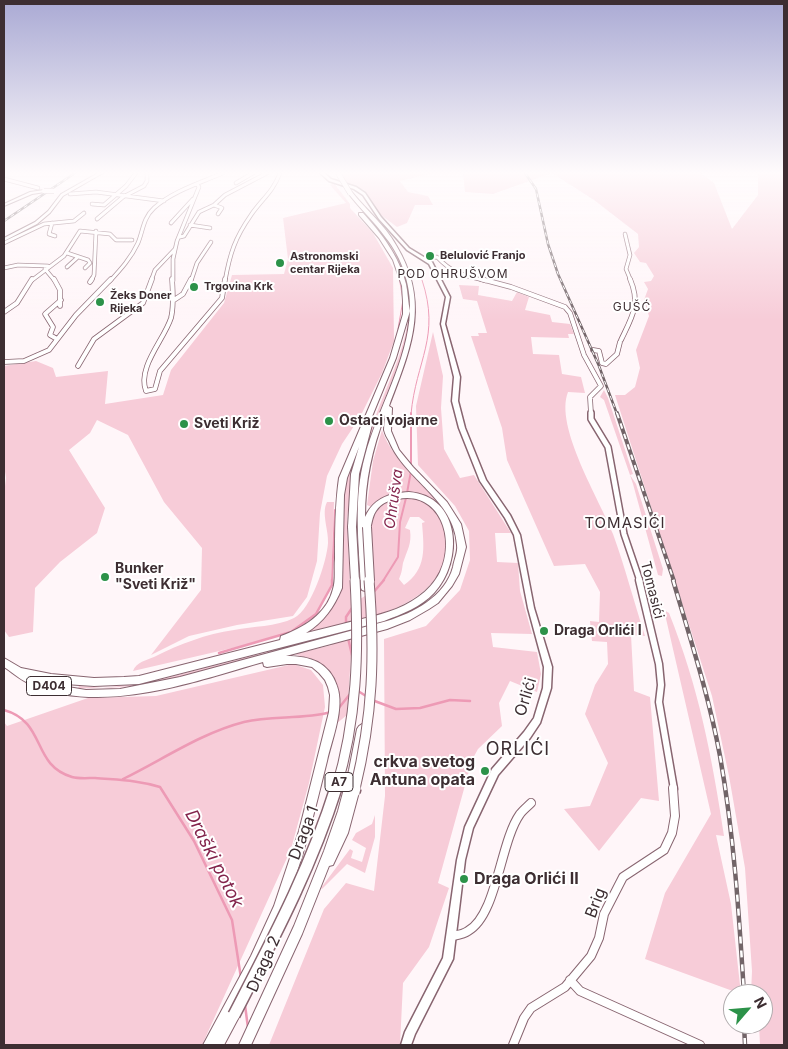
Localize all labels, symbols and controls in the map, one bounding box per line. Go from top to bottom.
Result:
place label: Belulović Franjo [440,249,525,263]
place label: Astronomski centar Rijeka [290,250,360,276]
marker: Belulović Franjo [424,250,436,262]
marker: Astronomski centar Rijeka [274,257,286,269]
district label: POD OHRUŠVOM [396,267,510,281]
place label: Trgovina Krk [204,280,273,294]
marker: Trgovina Krk [188,281,200,293]
place label: Žeks Doner Rijeka [110,289,172,315]
marker: Žeks Doner Rijeka [94,296,106,308]
district label: GUŠĆ [612,300,652,314]
place label: Ostaci vojarne [339,413,438,429]
marker: Ostaci vojarne [323,415,335,427]
place label: Sveti Križ [194,416,260,432]
marker: Sveti Križ [178,418,190,430]
water label: Ohrušva [381,468,407,530]
district label: TOMASIĆI [583,514,667,532]
street label: Tomasići [637,560,667,620]
place label: Bunker "Sveti Križ" [115,561,196,594]
marker: Bunker "Sveti Križ" [99,571,111,583]
place label: Draga Orlići I [554,623,642,639]
marker: Draga Orlići I [538,625,550,637]
street label: Orlići [511,675,541,719]
road number: D404 [27,676,72,696]
district label: ORLIĆI [485,739,551,761]
place label: crkva svetog Antuna opata [370,752,475,790]
marker: crkva svetog Antuna opata [479,765,491,777]
road number: A7 [325,772,353,792]
street label: Draga 1 [285,803,323,863]
water label: Draški potok [180,806,248,912]
place label: Draga Orlići II [474,869,579,889]
marker: Draga Orlići II [458,873,470,885]
street label: Brig [582,885,610,921]
street label: Draga 2 [243,933,285,995]
north arrow [723,984,773,1034]
text: N [751,994,771,1011]

